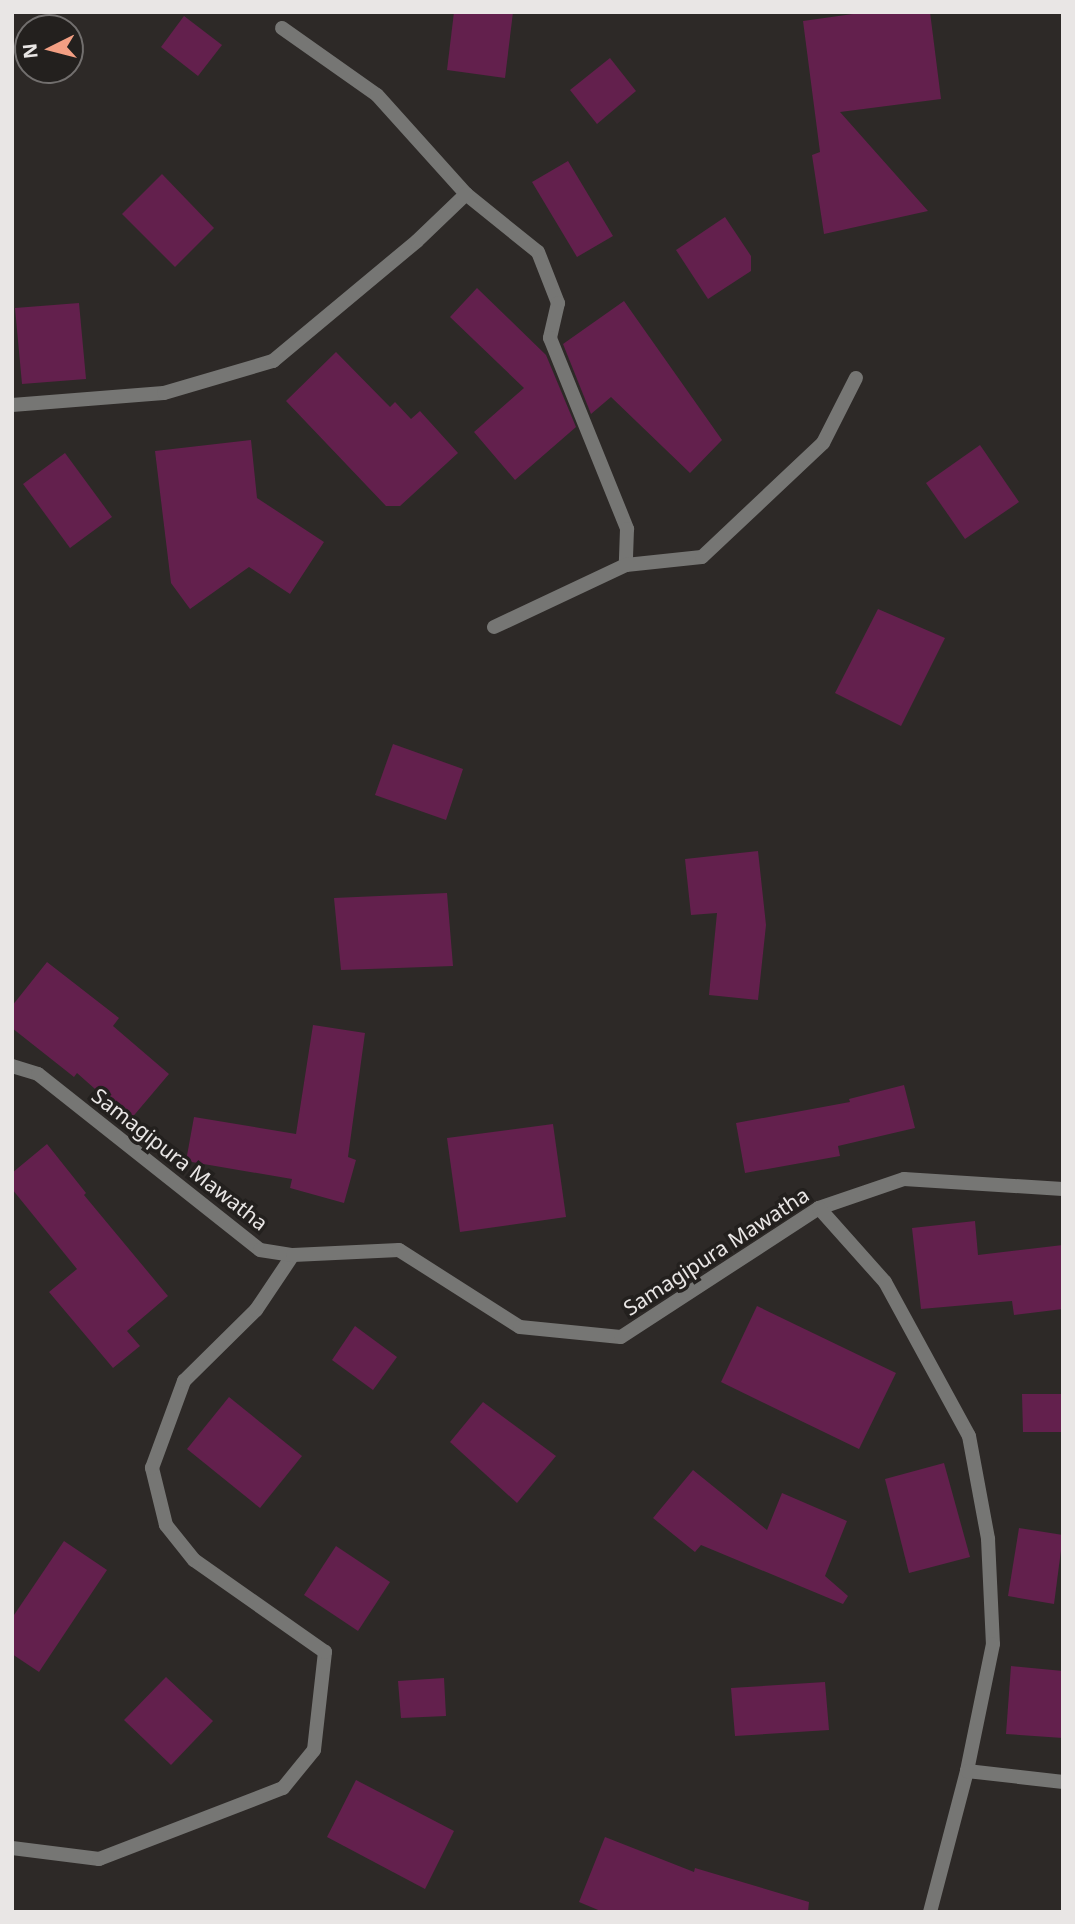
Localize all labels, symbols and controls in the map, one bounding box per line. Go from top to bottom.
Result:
north arrow [14,14,84,84]
text: N [16,42,44,60]
street label: Samagipura Mawatha [87,1083,273,1235]
street label: Samagipura Mawatha [619,1182,813,1320]

